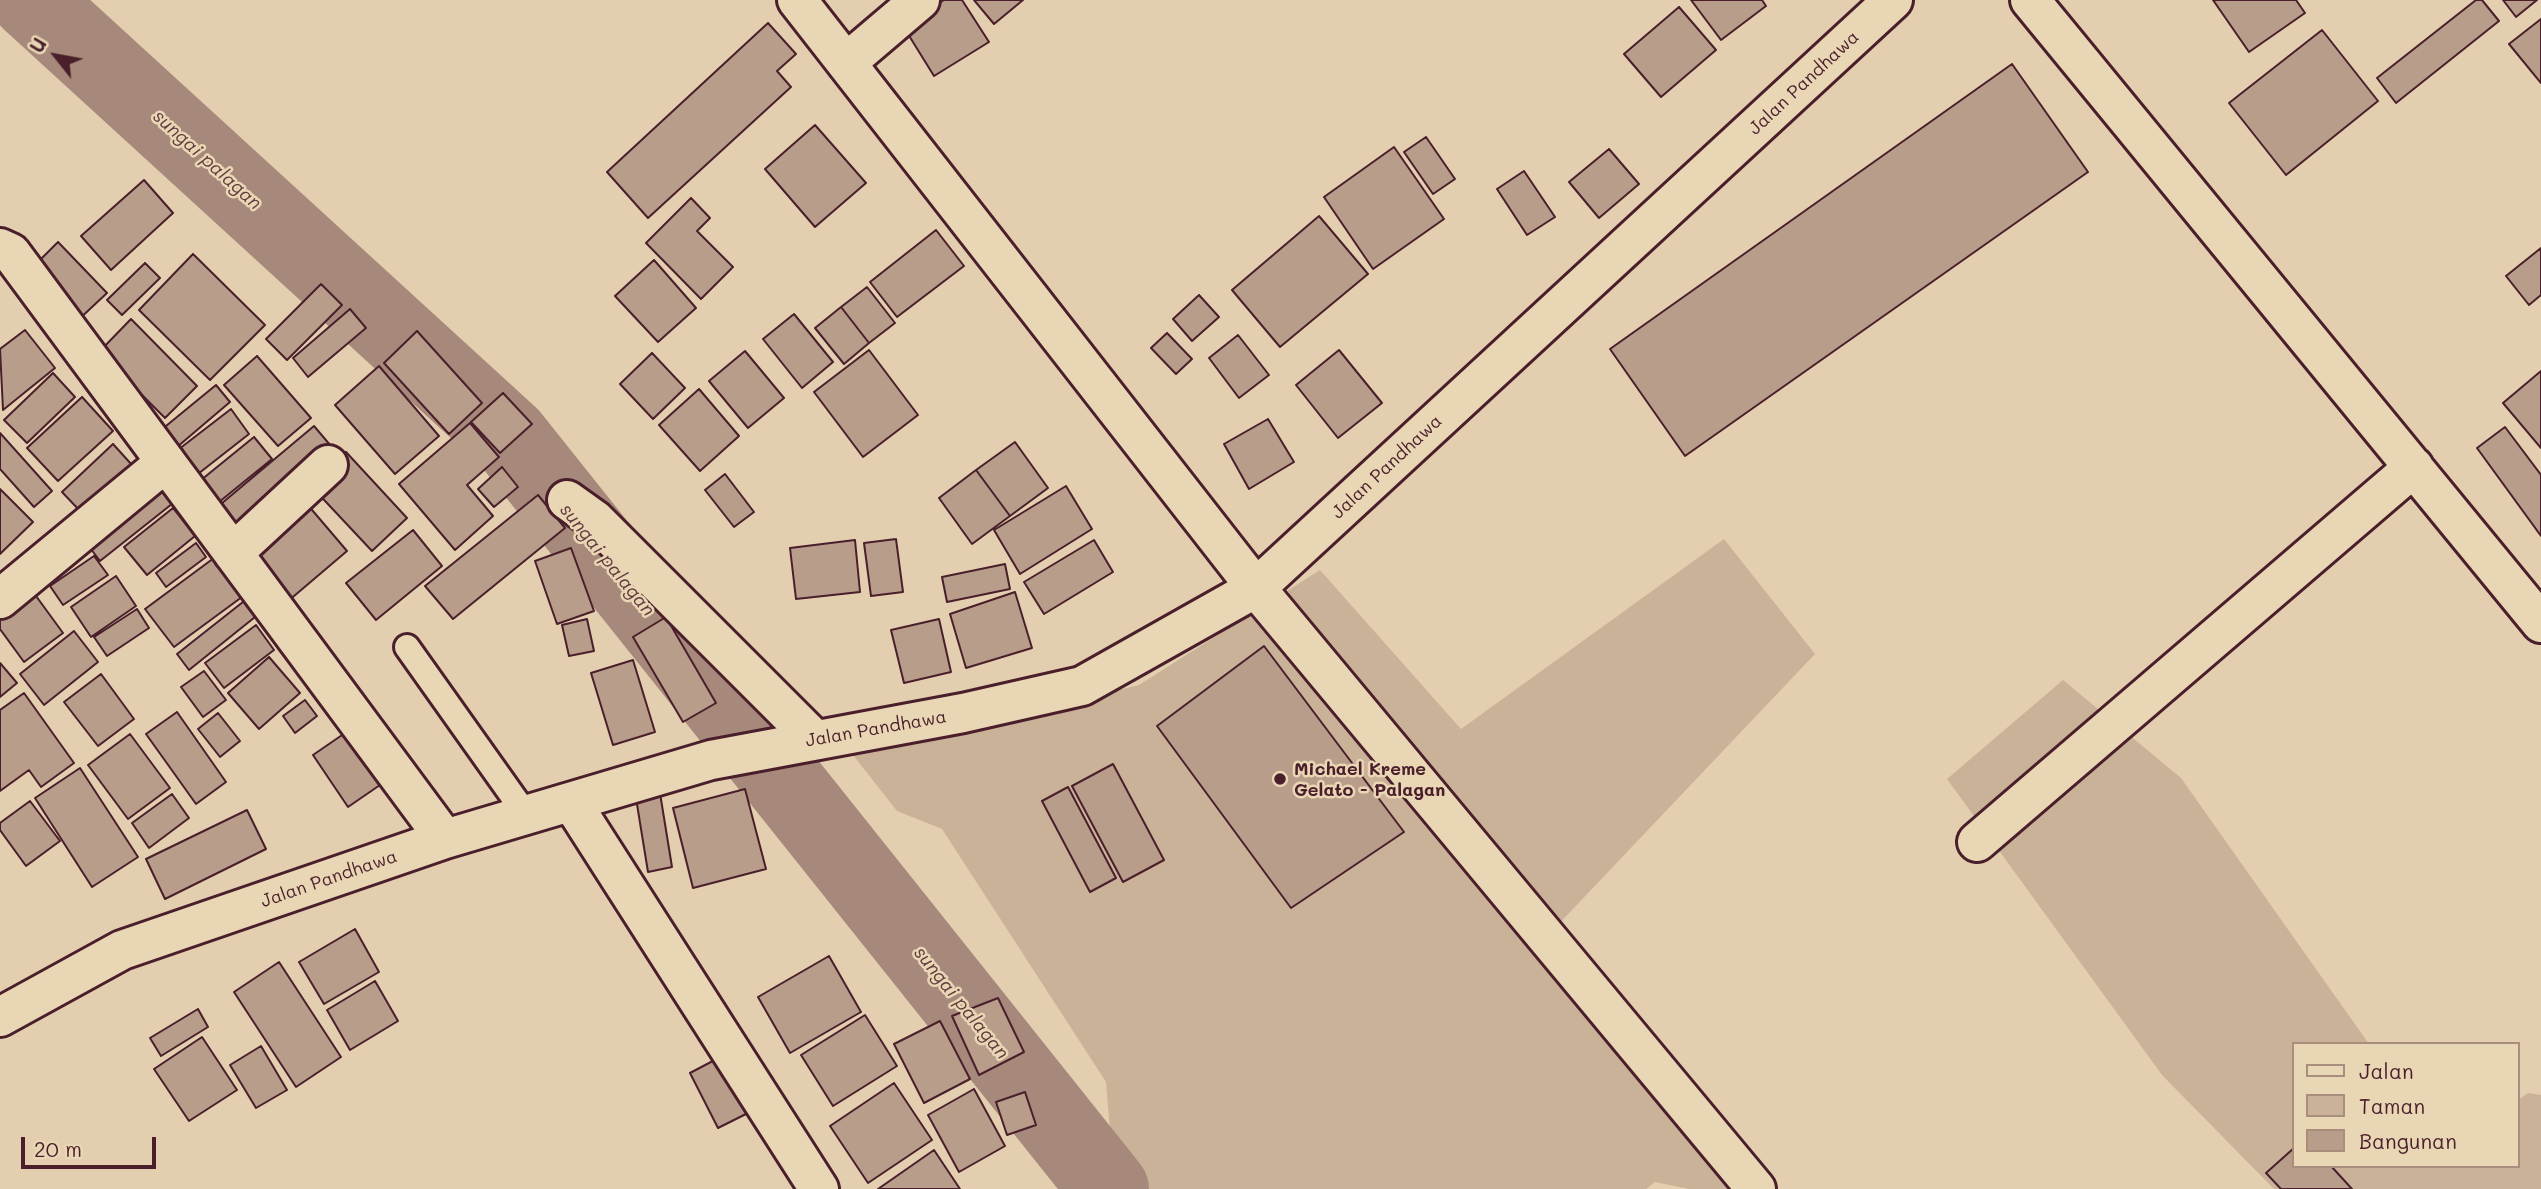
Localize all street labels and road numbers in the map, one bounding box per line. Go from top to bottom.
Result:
street label: Jalan Pandhawa [1744,26,1864,140]
street label: Jalan Pandhawa [1327,410,1447,524]
street label: Jalan Pandhawa [804,706,948,752]
street label: Jalan Pandhawa [258,846,400,912]

